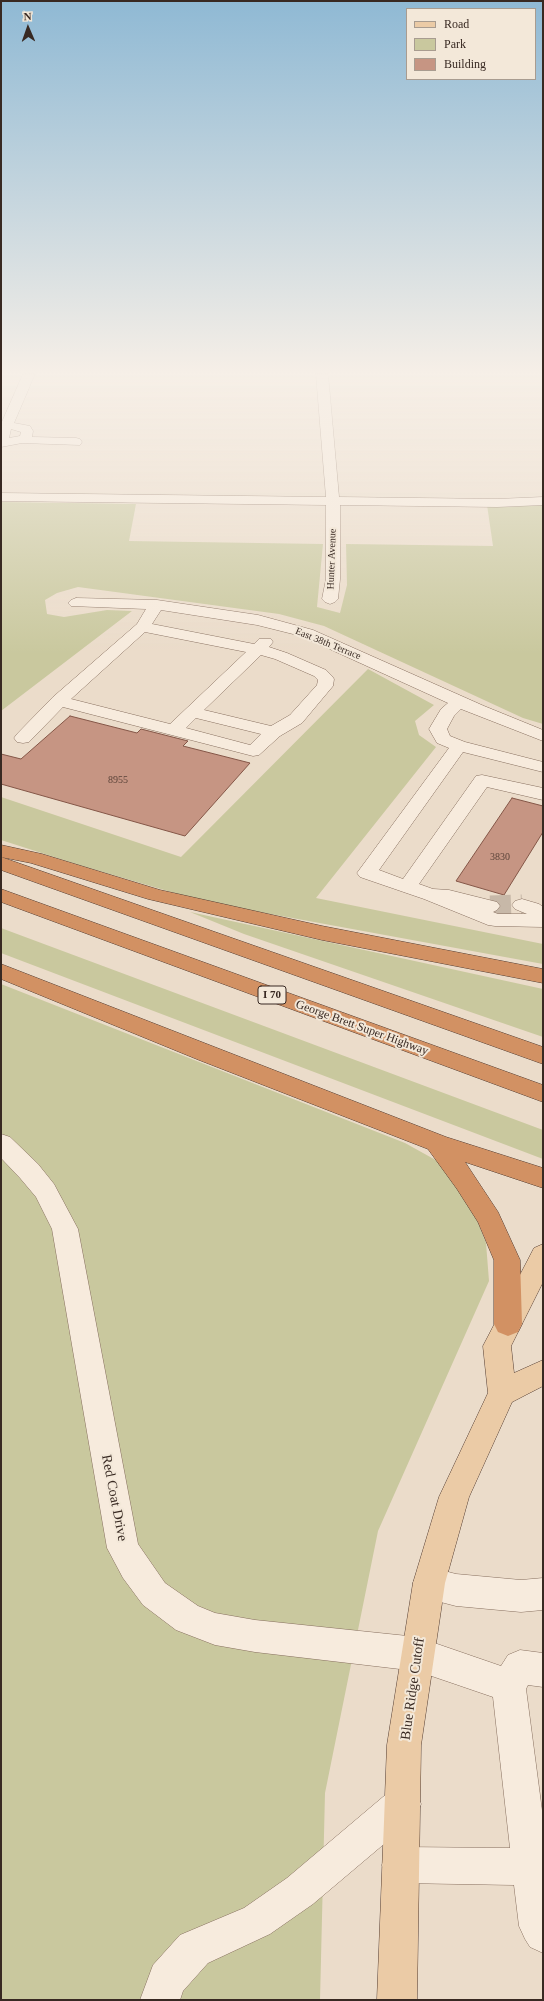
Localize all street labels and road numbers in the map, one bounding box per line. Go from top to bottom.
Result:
street label: Hunter Avenue [325,528,339,590]
street label: East 38th Terrace [293,625,363,663]
road number: I 70 [258,986,286,1004]
street label: George Brett Super Highway [294,997,430,1059]
street label: Red Coat Drive [97,1453,131,1543]
street label: Blue Ridge Cutoff [398,1637,428,1741]

